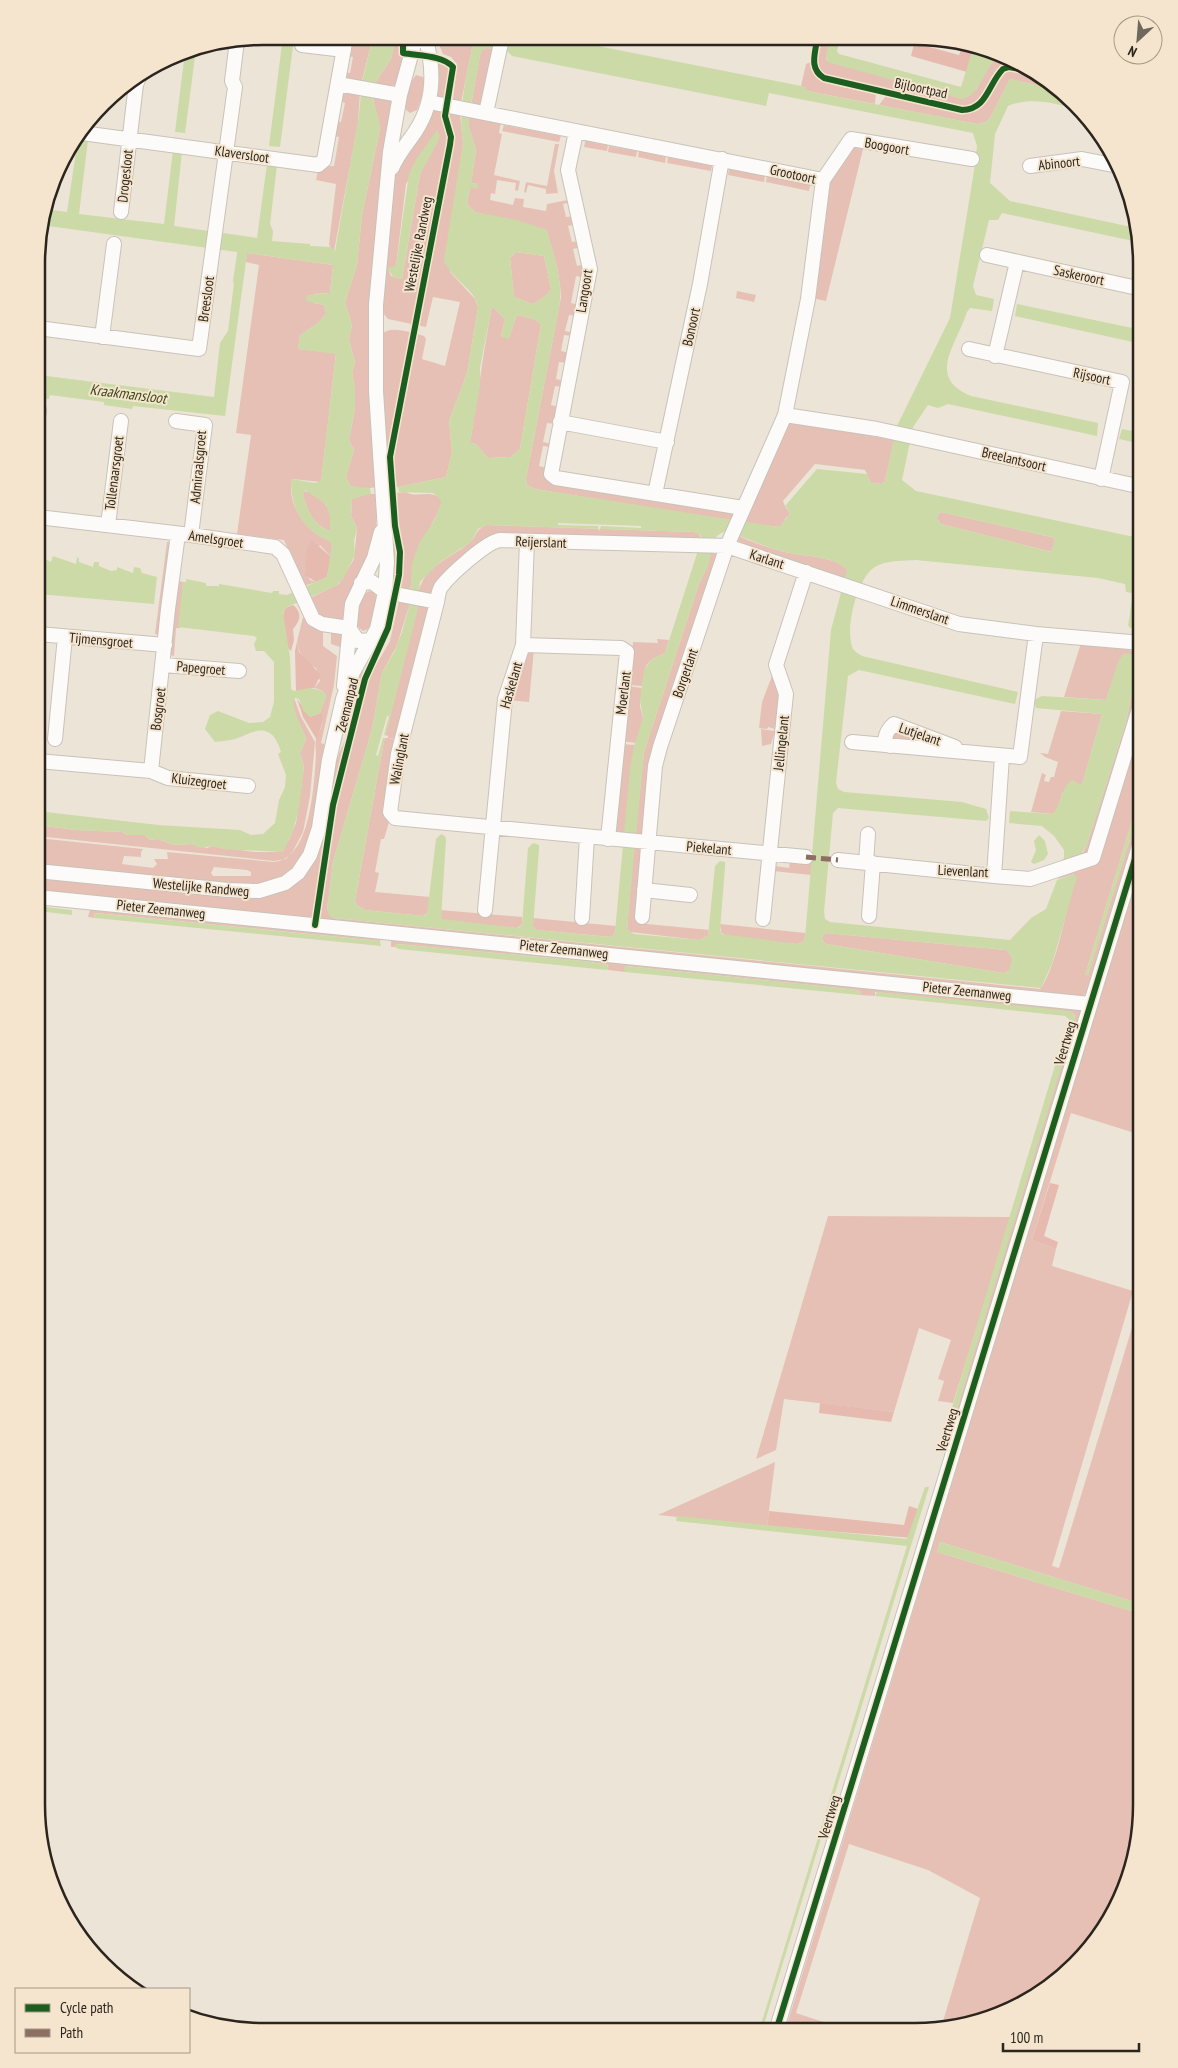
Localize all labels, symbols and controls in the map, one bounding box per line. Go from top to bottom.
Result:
north arrow [1113,15,1163,65]
text: N [1125,42,1140,61]
street label: Bijloortpad [893,74,949,102]
street label: Boogoort [863,133,911,159]
street label: Klaversloot [214,141,271,167]
street label: Drogesloot [113,149,137,203]
street label: Abinoort [1037,152,1081,174]
street label: Grootoort [768,160,818,188]
street label: Westelijke Randweg [400,195,436,293]
street label: Saskeroort [1052,261,1106,289]
street label: Langoort [572,268,596,314]
street label: Breesloot [194,275,218,323]
street label: Bonoort [678,306,704,348]
street label: Rijsoort [1072,363,1112,389]
water label: Kraakmansloot [89,379,169,408]
street label: Admiraalsgroet [186,429,210,504]
street label: Tollenaarsgroet [101,435,127,511]
street label: Breelantsoort [980,443,1048,475]
street label: Amelsgroet [187,526,245,552]
street label: Reijerslant [515,532,567,552]
street label: Karlant [748,545,787,573]
street label: Limmerslant [889,592,952,628]
street label: Tijmensgroet [69,628,134,652]
street label: Borgerlant [668,646,702,700]
street label: Papegroet [176,657,226,679]
street label: Haskelant [496,659,526,710]
street label: Moerlant [611,670,635,716]
street label: Zeemanpad [332,676,362,734]
street label: Bosgroet [146,686,170,731]
street label: Jellingelant [769,714,793,773]
street label: Lutjelant [897,718,943,750]
street label: Walinglant [385,732,413,786]
street label: Kluizegroet [170,769,228,793]
street label: Piekelant [686,837,732,859]
street label: Lievenlant [937,861,989,881]
street label: Westelijke Randweg [152,874,250,900]
street label: Pieter Zeemanweg [116,895,206,923]
street label: Pieter Zeemanweg [519,935,609,963]
street label: Pieter Zeemanweg [922,977,1012,1005]
street label: Veertweg [1050,1019,1080,1068]
street label: Veertweg [932,1406,962,1455]
street label: Veertweg [814,1793,844,1842]
legend [15,1988,190,2053]
text: Cycle path [60,1998,113,2017]
scale bar [1003,2020,1139,2052]
text: Path [60,2023,83,2042]
text: 100 m [1010,2028,1043,2047]

